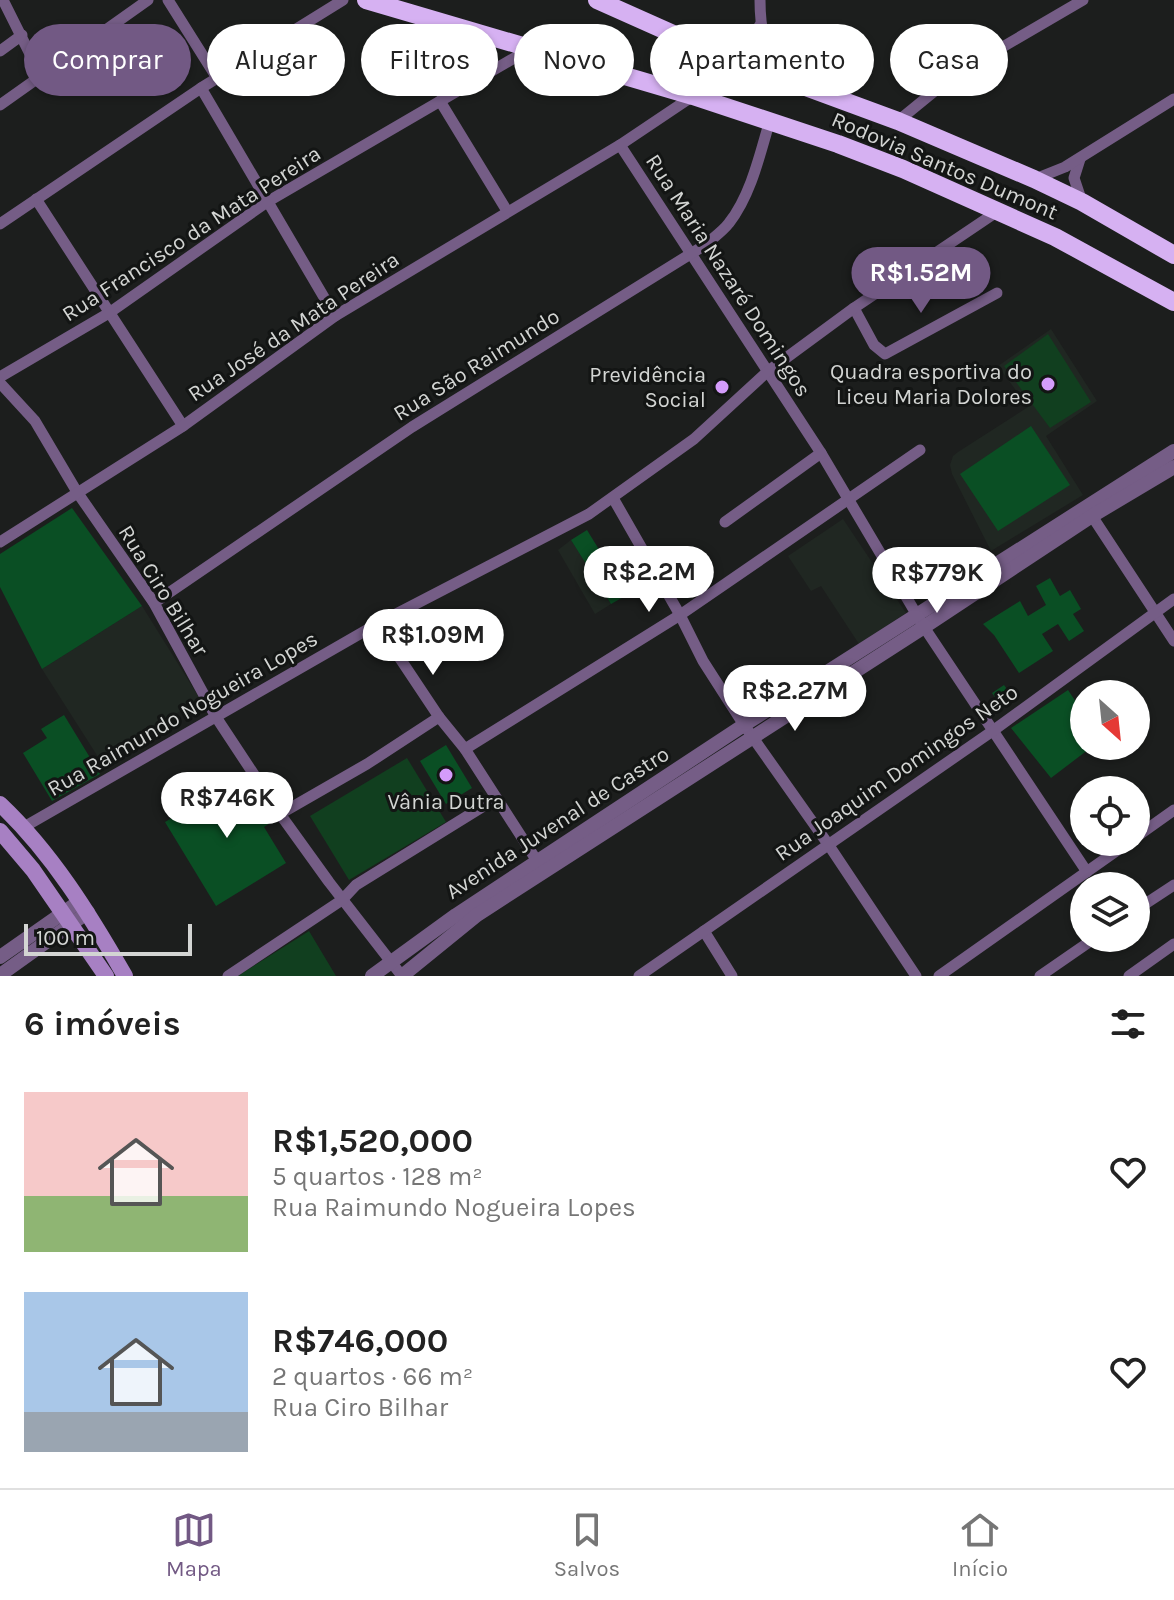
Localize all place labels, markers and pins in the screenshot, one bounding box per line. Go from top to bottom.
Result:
pin: R$1.52M [847,247,995,315]
place label: Quadra esportiva do Liceu Maria Dolores [830,359,1032,410]
place label: Previdência Social [589,362,706,413]
marker: Quadra esportiva do Liceu Maria Dolores [1039,375,1057,393]
marker: Previdência Social [713,378,731,396]
pin: R$2.2M [584,546,714,614]
pin: R$779K [872,547,1002,615]
pin: R$1.09M [359,609,507,677]
pin: R$2.27M [721,665,869,733]
marker: Vânia Dutra [437,766,455,784]
pin: R$746K [162,772,292,840]
place label: Vânia Dutra [387,789,505,815]

